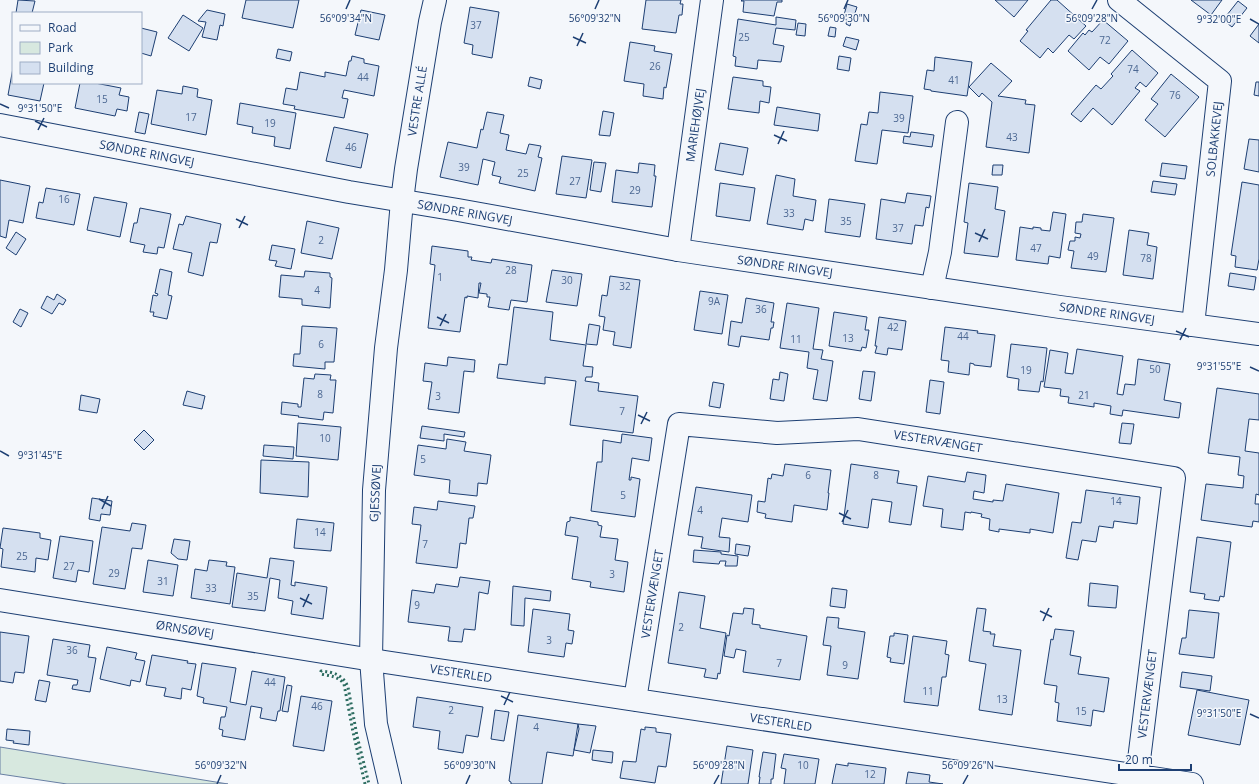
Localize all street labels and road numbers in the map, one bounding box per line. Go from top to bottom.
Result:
street label: VESTRE ALLÉ [403,65,431,137]
street label: MARIEHØJVEJ [681,87,709,163]
street label: SOLBAKKEVEJ [1202,100,1226,178]
street label: SØNDRE RINGVEJ [98,135,196,171]
street label: SØNDRE RINGVEJ [416,195,514,229]
street label: SØNDRE RINGVEJ [736,251,834,281]
street label: SØNDRE RINGVEJ [1058,298,1156,328]
street label: VESTERVÆNGET [892,426,984,456]
street label: GJESSØVEJ [365,464,385,522]
street label: VESTERVÆNGET [637,548,667,640]
street label: ØRNSØVEJ [155,616,215,642]
street label: VESTERVÆNGET [1133,648,1161,740]
street label: VESTERLED [429,660,493,686]
street label: VESTERLED [749,709,813,735]

